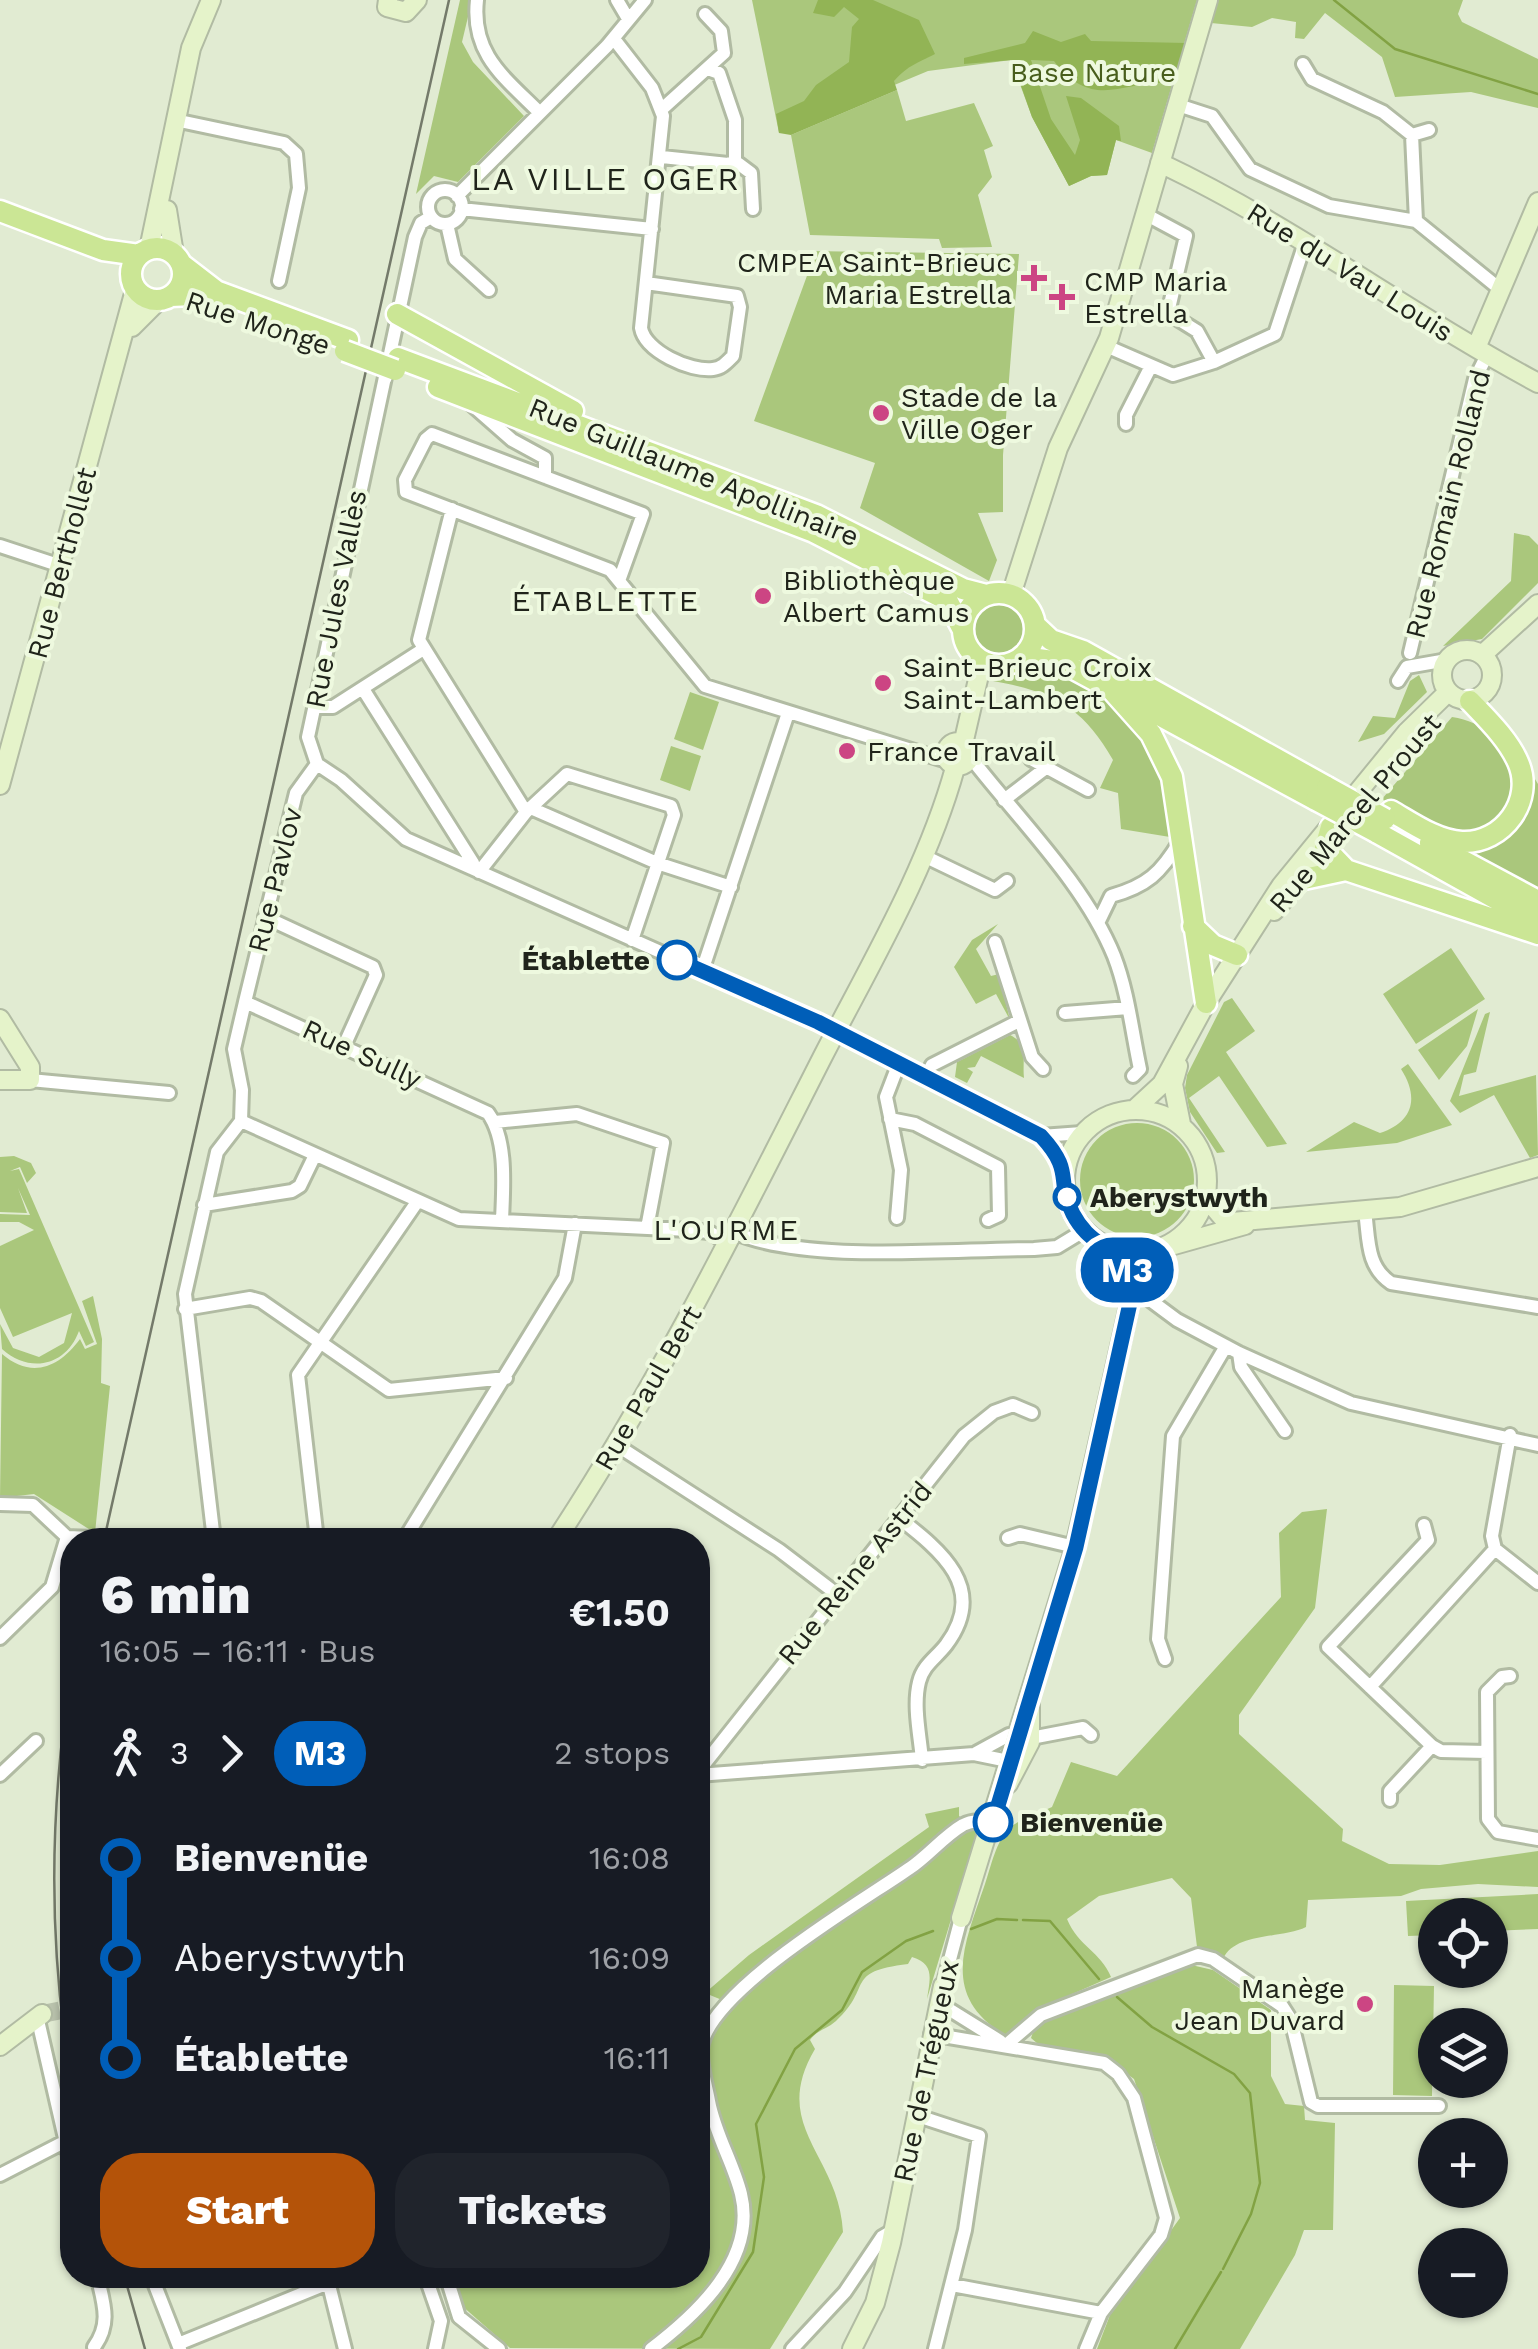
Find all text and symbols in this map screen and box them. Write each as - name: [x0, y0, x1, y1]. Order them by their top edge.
- park label: Base Nature: [1010, 56, 1176, 89]
- district label: LA VILLE OGER: [471, 160, 741, 198]
- street label: Rue du Vau Louis: [1241, 195, 1459, 349]
- place label: CMPEA Saint-Brieuc Maria Estrella: [737, 246, 1012, 311]
- marker: CMPEA Saint-Brieuc Maria Estrella: [1021, 265, 1047, 291]
- place label: CMP Maria Estrella: [1084, 265, 1228, 330]
- street label: Rue Monge: [181, 284, 335, 362]
- marker: CMP Maria Estrella: [1049, 284, 1075, 310]
- street label: Rue Romain Rolland: [1399, 366, 1497, 642]
- place label: Stade de la Ville Oger: [901, 381, 1058, 446]
- street label: Rue Guillaume Apollinaire: [524, 391, 864, 553]
- marker: Stade de la Ville Oger: [870, 402, 892, 424]
- street label: Rue Berthollet: [21, 463, 103, 662]
- street label: Rue Jules Vallès: [299, 487, 373, 711]
- place label: Bibliothèque Albert Camus: [783, 564, 969, 629]
- district label: ÉTABLETTE: [512, 583, 700, 618]
- marker: Bibliothèque Albert Camus: [752, 585, 774, 607]
- place label: Saint-Brieuc Croix Saint-Lambert: [903, 651, 1152, 716]
- marker: Saint-Brieuc Croix Saint-Lambert: [872, 672, 894, 694]
- street label: Rue Marcel Proust: [1262, 707, 1448, 919]
- place label: France Travail: [867, 735, 1056, 768]
- marker: France Travail: [836, 740, 858, 762]
- street label: Rue Pavlov: [241, 804, 309, 956]
- marker: Établette: [658, 941, 696, 979]
- place label: Établette: [521, 944, 650, 977]
- street label: Rue Sully: [297, 1012, 427, 1096]
- place label: Aberystwyth: [1090, 1181, 1268, 1214]
- marker: Aberystwyth: [1054, 1184, 1080, 1210]
- district label: L'OURME: [653, 1212, 801, 1247]
- line badge: M3: [1082, 1238, 1172, 1302]
- text: M3: [1101, 1249, 1153, 1291]
- street label: Rue Paul Bert: [587, 1299, 709, 1477]
- street label: Rue Reine Astrid: [771, 1475, 939, 1671]
- text: 6 min: [100, 1562, 251, 1626]
- text: €1.50: [569, 1591, 670, 1635]
- text: 16:05 – 16:11 · Bus: [100, 1632, 375, 1670]
- icon: walk: [100, 1726, 155, 1781]
- icon: forward: [204, 1726, 259, 1781]
- text: M3: [294, 1732, 346, 1774]
- text: 3: [170, 1734, 189, 1772]
- text: 2 stops: [554, 1734, 670, 1772]
- marker: Bienvenüe: [974, 1803, 1012, 1841]
- place label: Bienvenüe: [1020, 1806, 1163, 1839]
- text: Bienvenüe: [174, 1836, 368, 1880]
- text: 16:08: [589, 1839, 670, 1877]
- map controls: [1418, 1898, 1508, 2318]
- button: locate: [1418, 1898, 1508, 1988]
- text: Aberystwyth: [174, 1936, 406, 1980]
- text: 16:09: [589, 1939, 670, 1977]
- street label: Rue de Trégueux: [886, 1957, 966, 2185]
- place label: Manège Jean Duvard: [1174, 1972, 1345, 2037]
- marker: Manège Jean Duvard: [1354, 1993, 1376, 2015]
- button: layers: [1418, 2008, 1508, 2098]
- text: Établette: [174, 2036, 348, 2080]
- text: 16:11: [604, 2039, 670, 2077]
- button: +: [1418, 2118, 1508, 2208]
- button: Start: [100, 2153, 375, 2268]
- button: Tickets: [395, 2153, 670, 2268]
- button: −: [1418, 2228, 1508, 2318]

